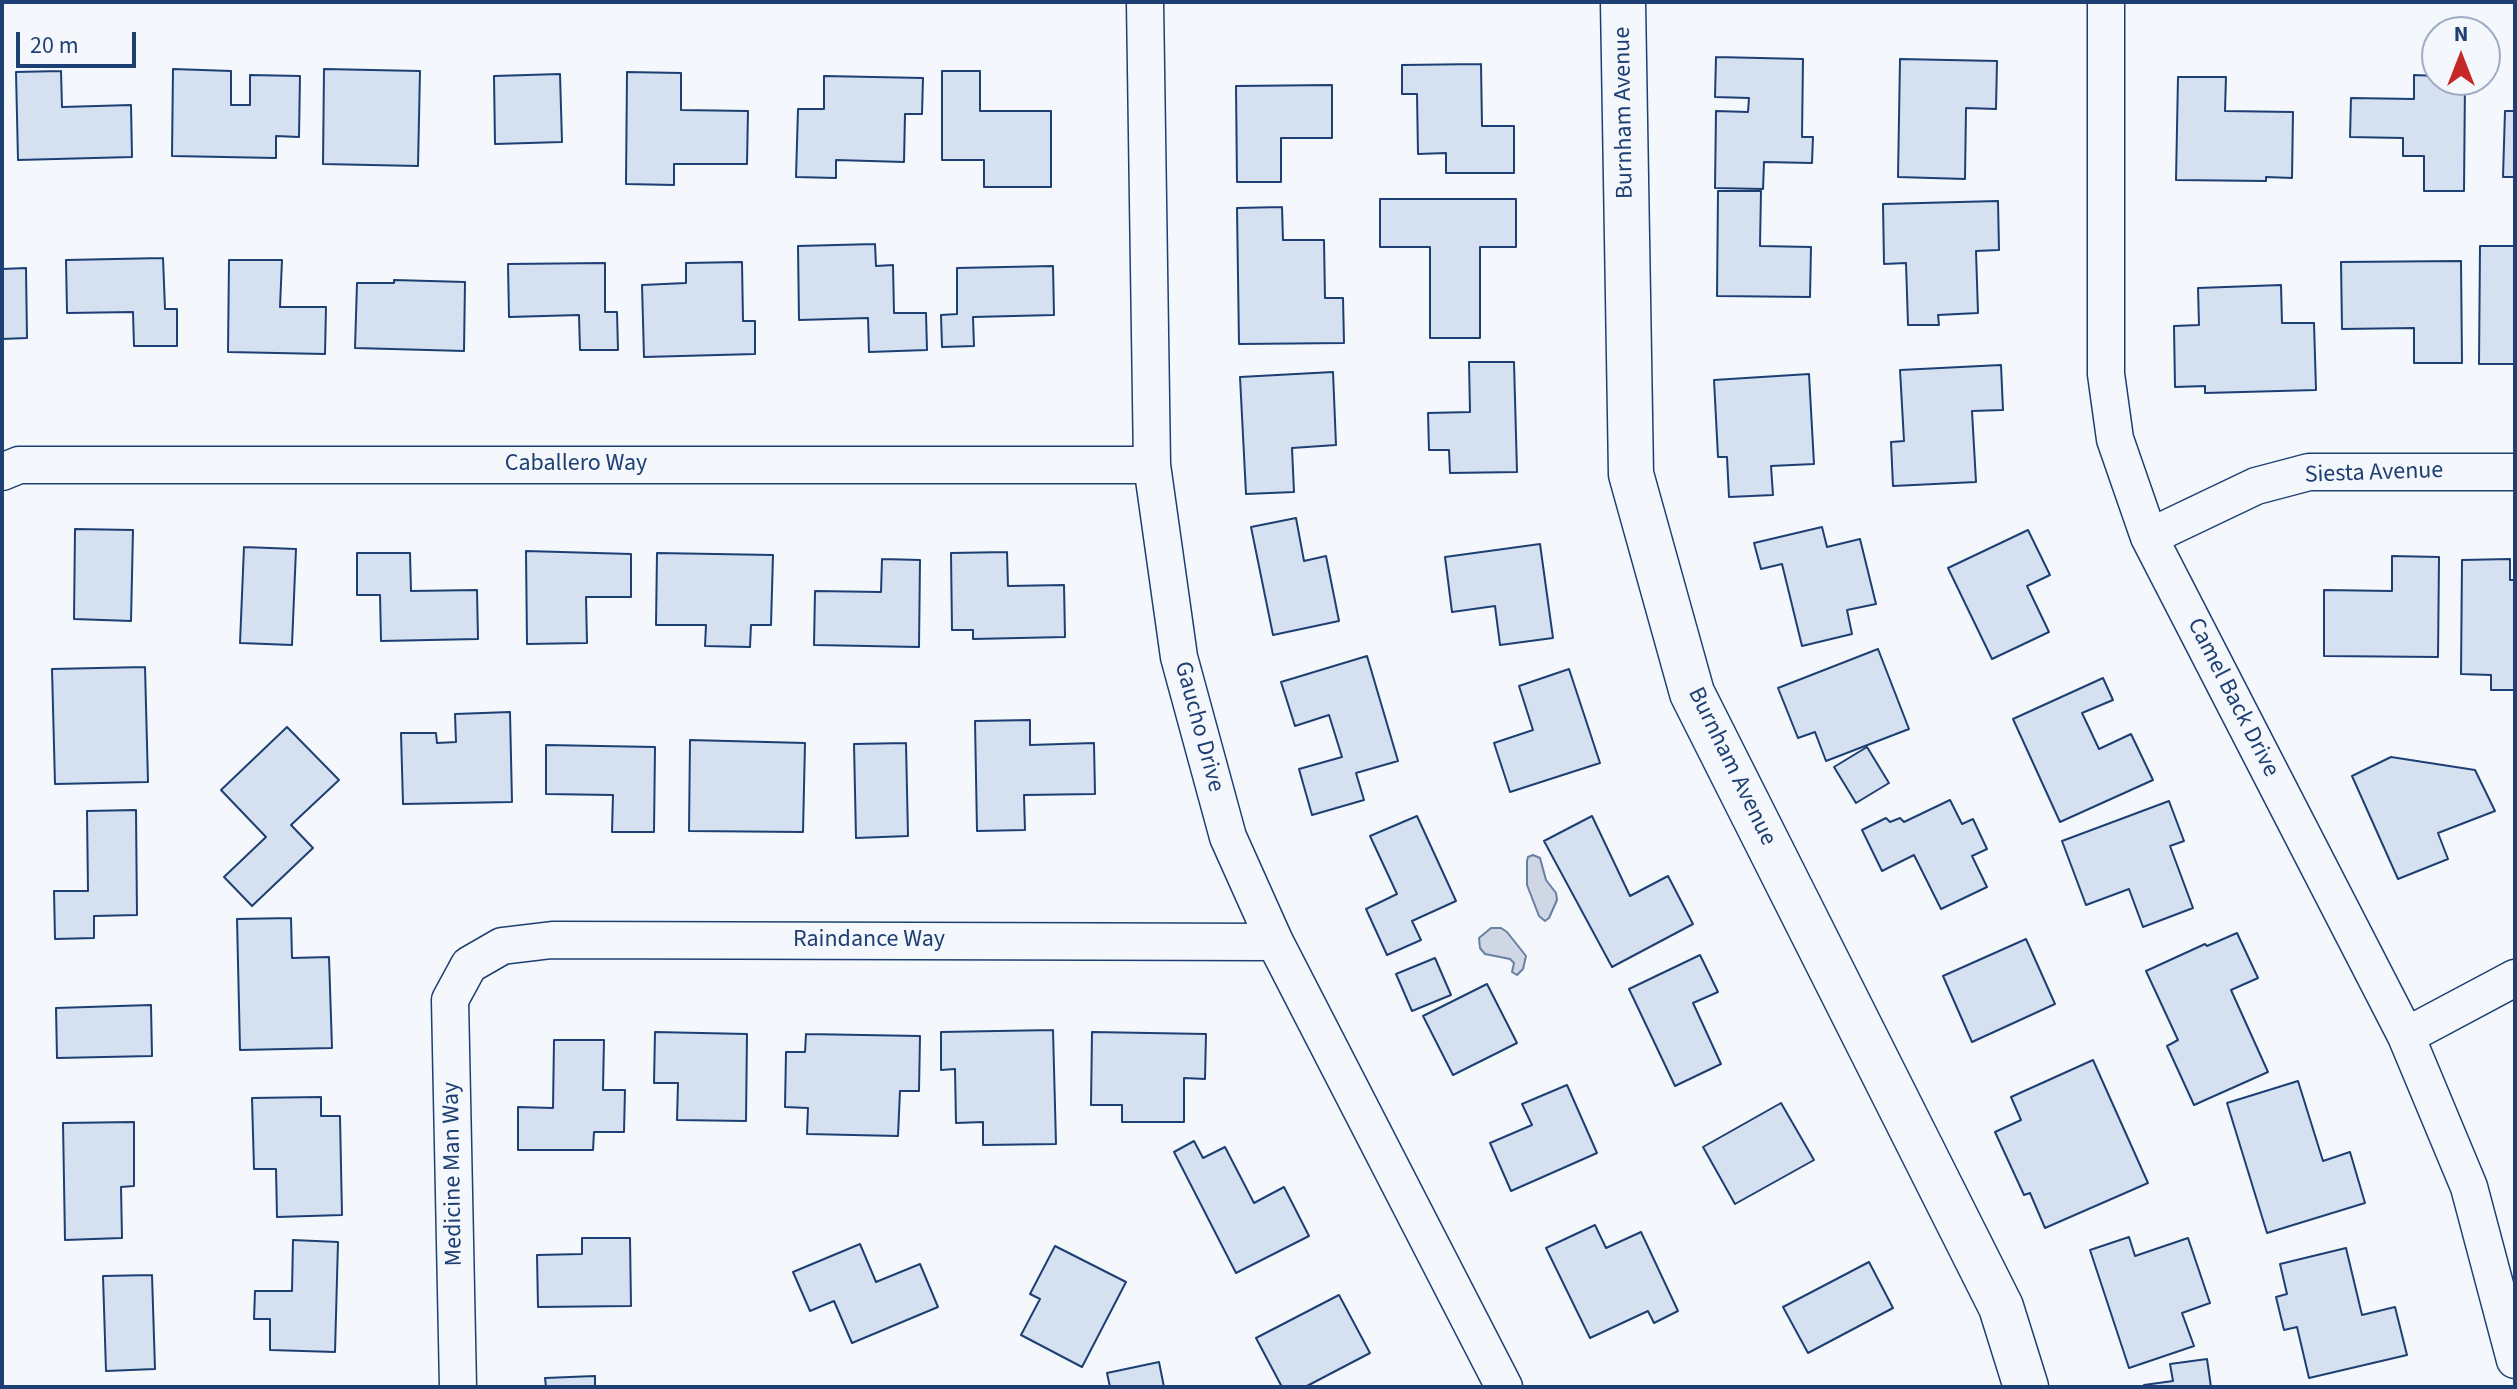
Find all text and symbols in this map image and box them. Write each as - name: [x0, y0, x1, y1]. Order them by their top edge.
- scale bar: [20, 16, 140, 66]
- north arrow: [2421, 16, 2501, 96]
- text: N: [2454, 18, 2468, 50]
- street label: Burnham Avenue: [1609, 27, 1641, 199]
- text: 20 m: [30, 28, 79, 63]
- street label: Caballero Way: [505, 451, 647, 479]
- street label: Siesta Avenue: [2304, 457, 2444, 491]
- street label: Camel Back Drive: [2180, 614, 2284, 782]
- street label: Gaucho Drive: [1167, 659, 1229, 795]
- street label: Burnham Avenue: [1680, 683, 1782, 851]
- street label: Raindance Way: [793, 927, 945, 955]
- street label: Medicine Man Way: [438, 1082, 470, 1266]

